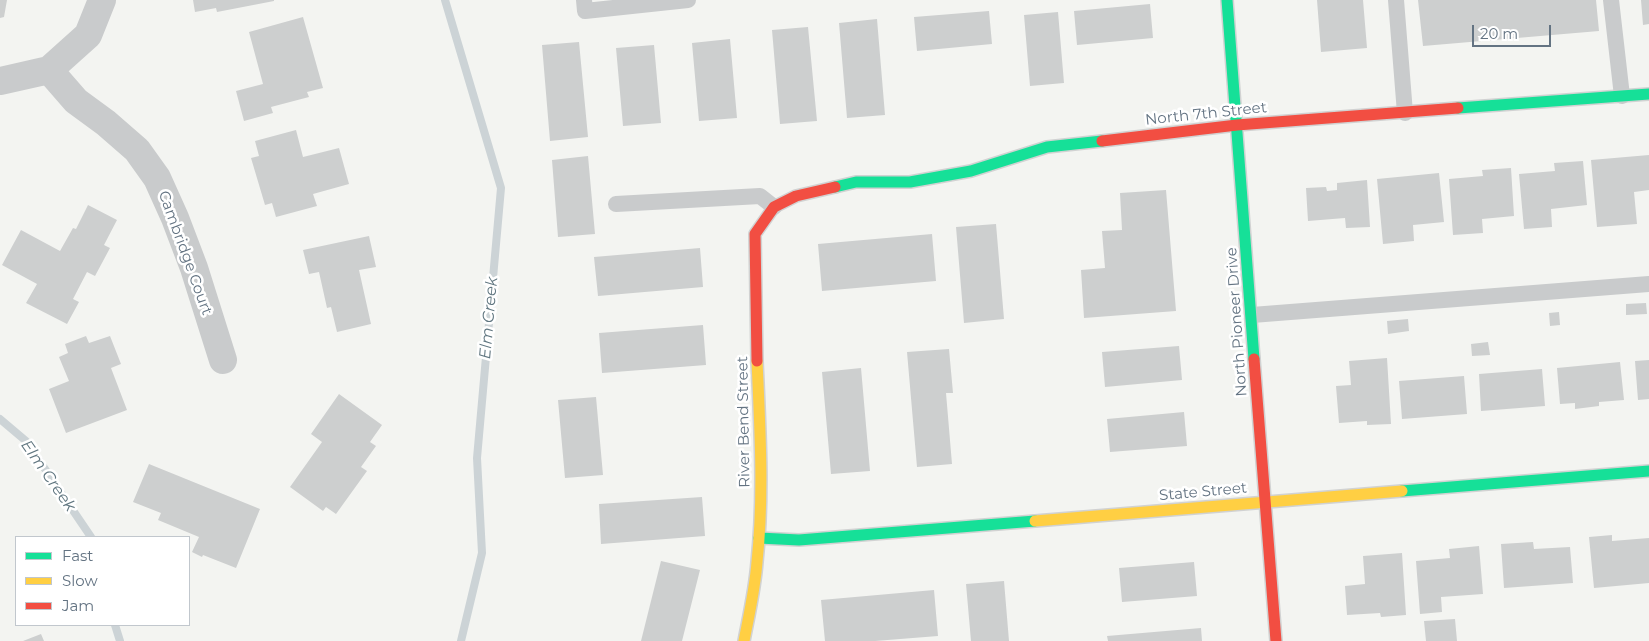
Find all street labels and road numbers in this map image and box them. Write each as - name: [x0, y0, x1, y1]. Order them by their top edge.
- street label: North 7th Street: [1144, 99, 1268, 129]
- street label: Cambridge Court: [154, 188, 216, 318]
- street label: North Pioneer Drive: [1223, 247, 1251, 397]
- street label: River Bend Street: [734, 356, 754, 488]
- street label: State Street: [1158, 479, 1248, 505]

